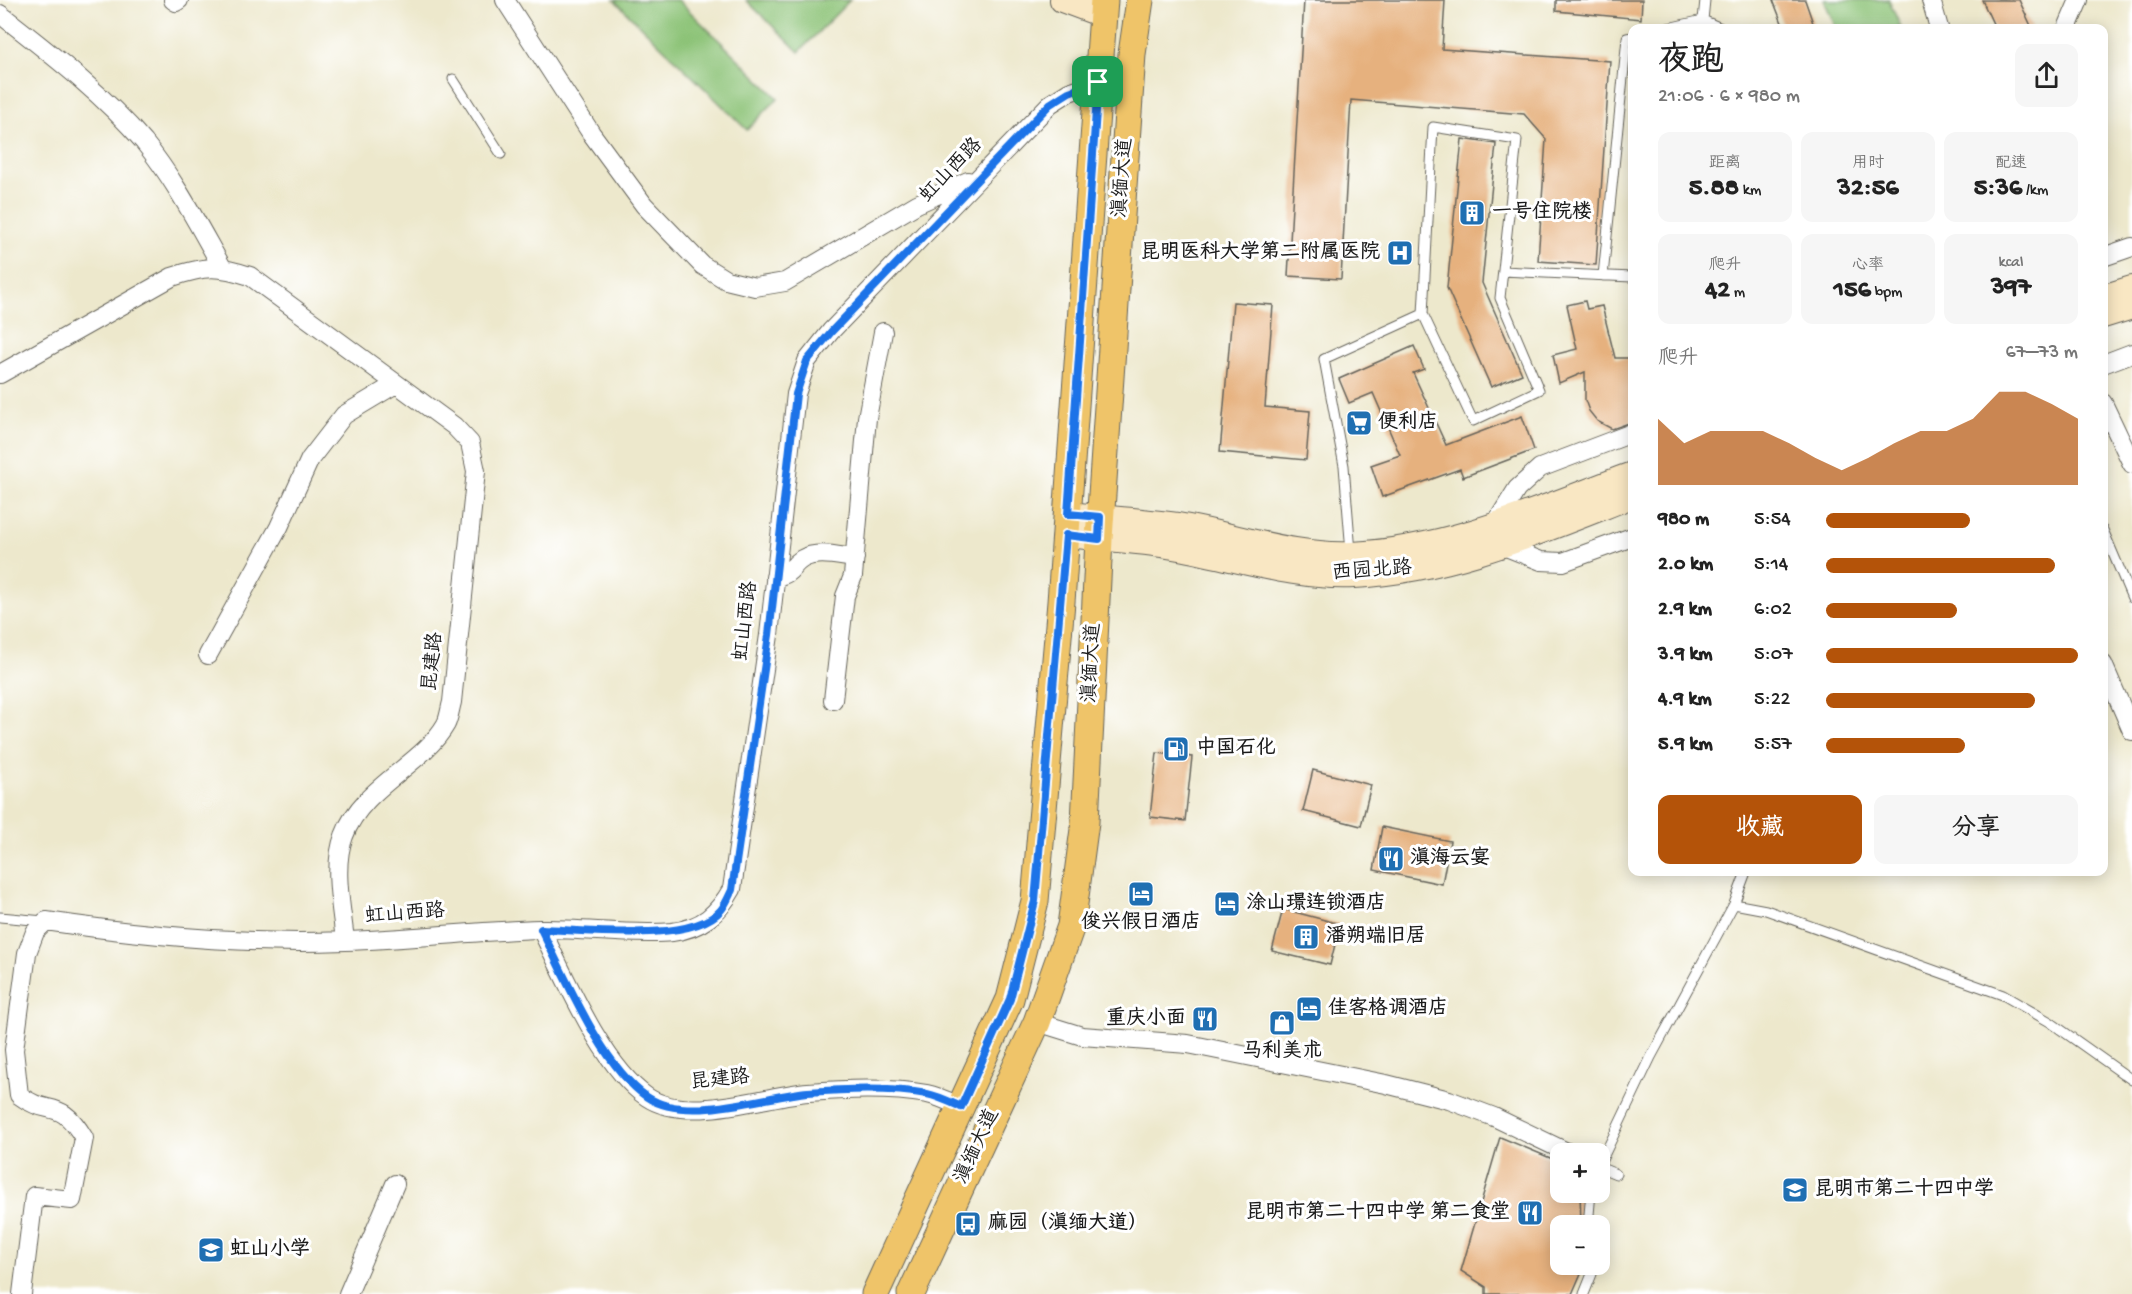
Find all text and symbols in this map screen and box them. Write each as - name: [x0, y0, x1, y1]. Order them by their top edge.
- text: 夜跑: [1658, 44, 1724, 82]
- button: share: [2015, 44, 2078, 107]
- pin: [1072, 56, 1123, 107]
- icon: arrive: [1081, 65, 1114, 98]
- text: 21:06 · 6 × 980 m: [1658, 86, 1800, 109]
- street label: 虹山西路: [915, 132, 989, 208]
- street label: 滇缅大道: [1108, 137, 1138, 219]
- text: 距离: [1709, 155, 1741, 174]
- text: 用时: [1852, 155, 1884, 174]
- text: 配速: [1995, 155, 2027, 174]
- text: 5.88: [1689, 174, 1739, 205]
- text: 32:56: [1837, 174, 1899, 205]
- text: 5:36: [1974, 174, 2022, 205]
- text: km: [1739, 182, 1761, 201]
- text: /km: [2022, 182, 2048, 201]
- building icon: 一号住院楼: [1457, 198, 1487, 228]
- place label: 一号住院楼: [1492, 200, 1592, 225]
- hospital icon: 昆明医科大学第二附属医院: [1385, 238, 1415, 268]
- place label: 昆明医科大学第二附属医院: [1140, 240, 1380, 265]
- text: kcal: [1999, 254, 2023, 273]
- text: 爬升: [1709, 257, 1741, 276]
- text: 心率: [1852, 257, 1884, 276]
- text: 397: [1991, 273, 2031, 304]
- text: 42: [1705, 276, 1730, 307]
- text: 156: [1834, 276, 1871, 307]
- text: m: [1730, 284, 1745, 303]
- text: bpm: [1871, 284, 1902, 303]
- text: 67–73 m: [2005, 342, 2078, 365]
- text: 爬升: [1658, 348, 1698, 371]
- supermarket icon: 便利店: [1344, 408, 1374, 438]
- place label: 便利店: [1378, 410, 1438, 435]
- text: 980 m: [1658, 509, 1709, 532]
- text: 5:54: [1754, 509, 1791, 532]
- text: 2.0 km: [1658, 554, 1713, 577]
- text: 5:14: [1754, 554, 1788, 577]
- street label: 西园北路: [1331, 556, 1414, 586]
- street label: 虹山西路: [729, 579, 763, 662]
- text: 2.9 km: [1658, 599, 1712, 622]
- text: 6:02: [1754, 599, 1792, 622]
- street label: 滇缅大道: [1077, 622, 1107, 704]
- street label: 昆建路: [417, 630, 449, 693]
- text: 3.9 km: [1658, 644, 1713, 667]
- text: 5:07: [1754, 644, 1793, 667]
- text: 4.9 km: [1658, 689, 1712, 712]
- text: 5:22: [1754, 689, 1790, 712]
- fuel station icon: 中国石化: [1161, 734, 1191, 764]
- text: 5.9 km: [1658, 734, 1713, 757]
- text: 5:57: [1754, 734, 1792, 757]
- place label: 中国石化: [1196, 736, 1276, 761]
- button: 收藏: [1658, 795, 1862, 864]
- button: 分享: [1874, 795, 2078, 864]
- restaurant icon: 滇海云宴: [1376, 844, 1406, 874]
- place label: 滇海云宴: [1410, 846, 1490, 871]
- hotel icon: 俊兴假日酒店: [1126, 879, 1156, 909]
- hotel icon: 涂山璟连锁酒店: [1212, 889, 1242, 919]
- place label: 涂山璟连锁酒店: [1246, 891, 1386, 916]
- street label: 虹山西路: [364, 899, 447, 929]
- place label: 俊兴假日酒店: [1081, 910, 1201, 935]
- building icon: 潘朔端旧居: [1291, 922, 1321, 952]
- place label: 潘朔端旧居: [1326, 924, 1426, 949]
- hotel icon: 佳客格调酒店: [1294, 994, 1324, 1024]
- place label: 佳客格调酒店: [1328, 996, 1448, 1021]
- restaurant icon: 重庆小面: [1190, 1004, 1220, 1034]
- place label: 重庆小面: [1106, 1006, 1186, 1031]
- shop icon: 马利美术: [1267, 1008, 1297, 1038]
- place label: 马利美术: [1242, 1039, 1322, 1064]
- street label: 昆建路: [689, 1064, 752, 1096]
- street label: 滇缅大道: [949, 1105, 1005, 1188]
- map controls: [1550, 1143, 1610, 1275]
- button: +: [1550, 1143, 1610, 1203]
- school or university icon: 昆明市第二十四中学: [1780, 1175, 1810, 1205]
- place label: 昆明市第二十四中学: [1814, 1177, 1994, 1202]
- restaurant icon: 昆明市第二十四中学 第二食堂: [1515, 1198, 1545, 1228]
- place label: 昆明市第二十四中学 第二食堂: [1245, 1200, 1510, 1225]
- bus stop icon: 麻园（滇缅大道）: [953, 1209, 983, 1239]
- place label: 麻园（滇缅大道）: [988, 1211, 1148, 1236]
- button: −: [1550, 1215, 1610, 1275]
- school or university icon: 虹山小学: [196, 1235, 226, 1265]
- place label: 虹山小学: [230, 1237, 310, 1262]

